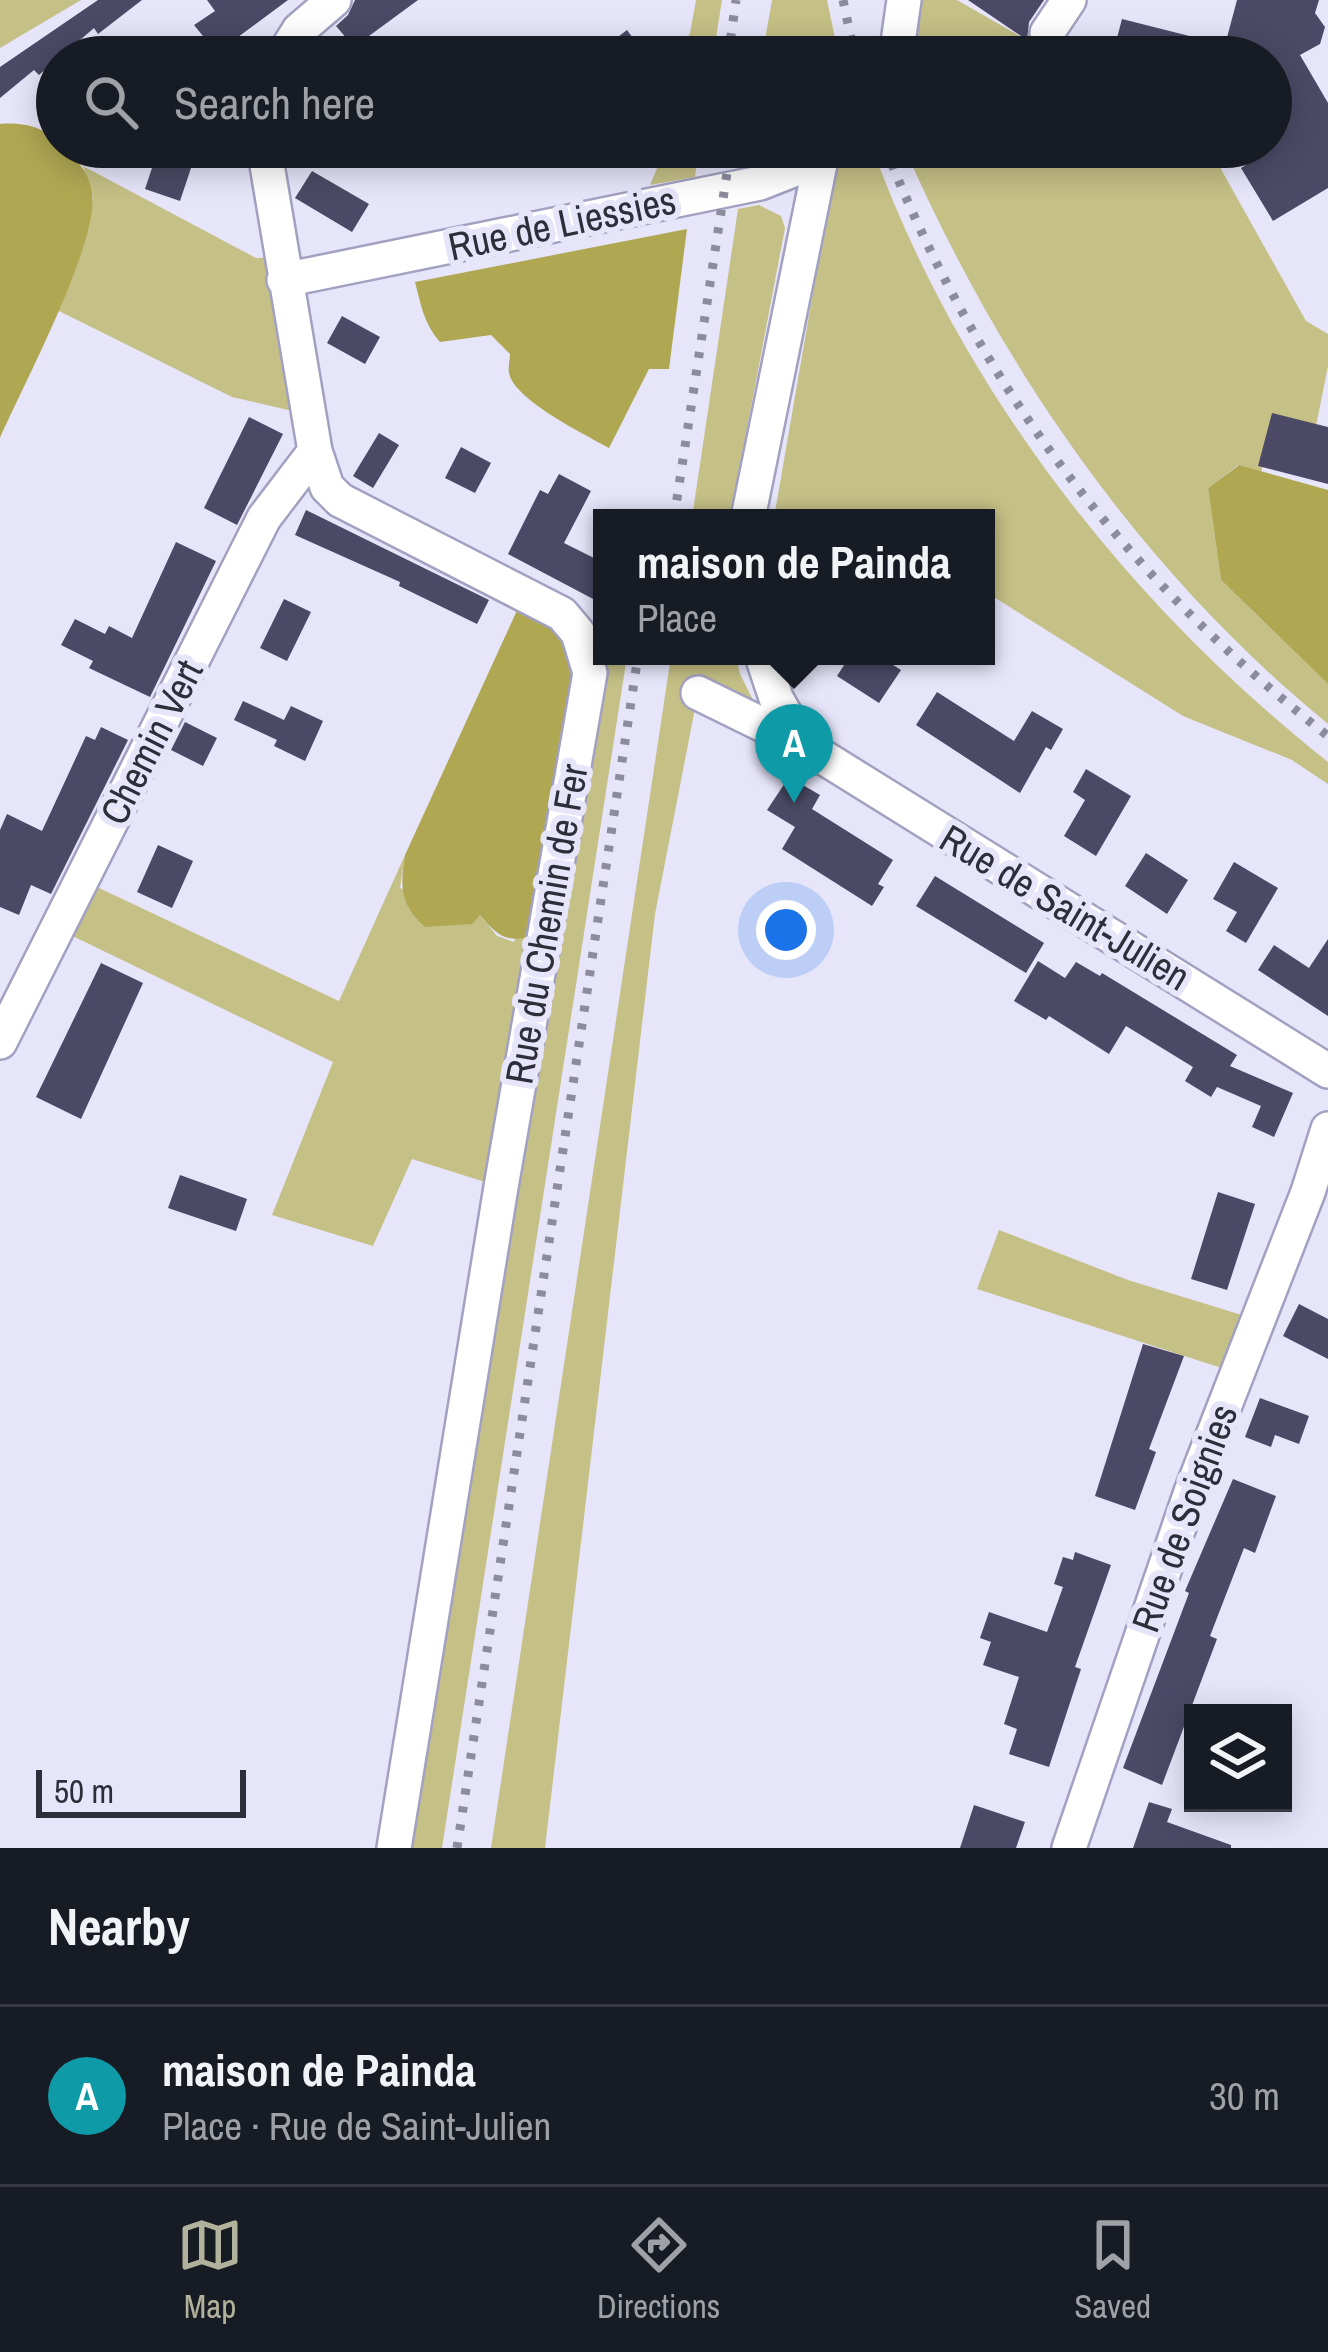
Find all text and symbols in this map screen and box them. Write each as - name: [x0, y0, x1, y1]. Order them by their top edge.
- search box: [36, 36, 1292, 168]
- icon: search: [78, 69, 144, 135]
- text: Search here: [174, 72, 375, 133]
- street label: Rue de Liessies: [444, 174, 680, 272]
- popup: [593, 509, 995, 665]
- text: maison de Painda: [637, 531, 951, 592]
- text: Place: [637, 592, 717, 644]
- street label: Chemin Vert: [87, 651, 215, 833]
- pin: A: [755, 704, 833, 803]
- street label: Rue du Chemin de Fer: [492, 760, 600, 1088]
- street label: Rue de Saint-Julien: [930, 812, 1200, 1002]
- your location: [756, 900, 816, 960]
- street label: Rue de Soignies: [1119, 1397, 1249, 1639]
- map controls: [1184, 1704, 1292, 1812]
- button: layers: [1184, 1704, 1292, 1812]
- scale bar: [36, 1764, 246, 1817]
- text: 50 m: [54, 1769, 114, 1813]
- text: Nearby: [48, 1892, 190, 1961]
- text: maison de Painda: [162, 2039, 476, 2100]
- text: A: [75, 2070, 99, 2122]
- text: 30 m: [1209, 2070, 1280, 2122]
- text: Place · Rue de Saint-Julien: [162, 2100, 551, 2152]
- tab: Map: [177, 2212, 243, 2328]
- tab: Directions: [597, 2212, 720, 2328]
- tab: Saved: [1074, 2212, 1151, 2328]

